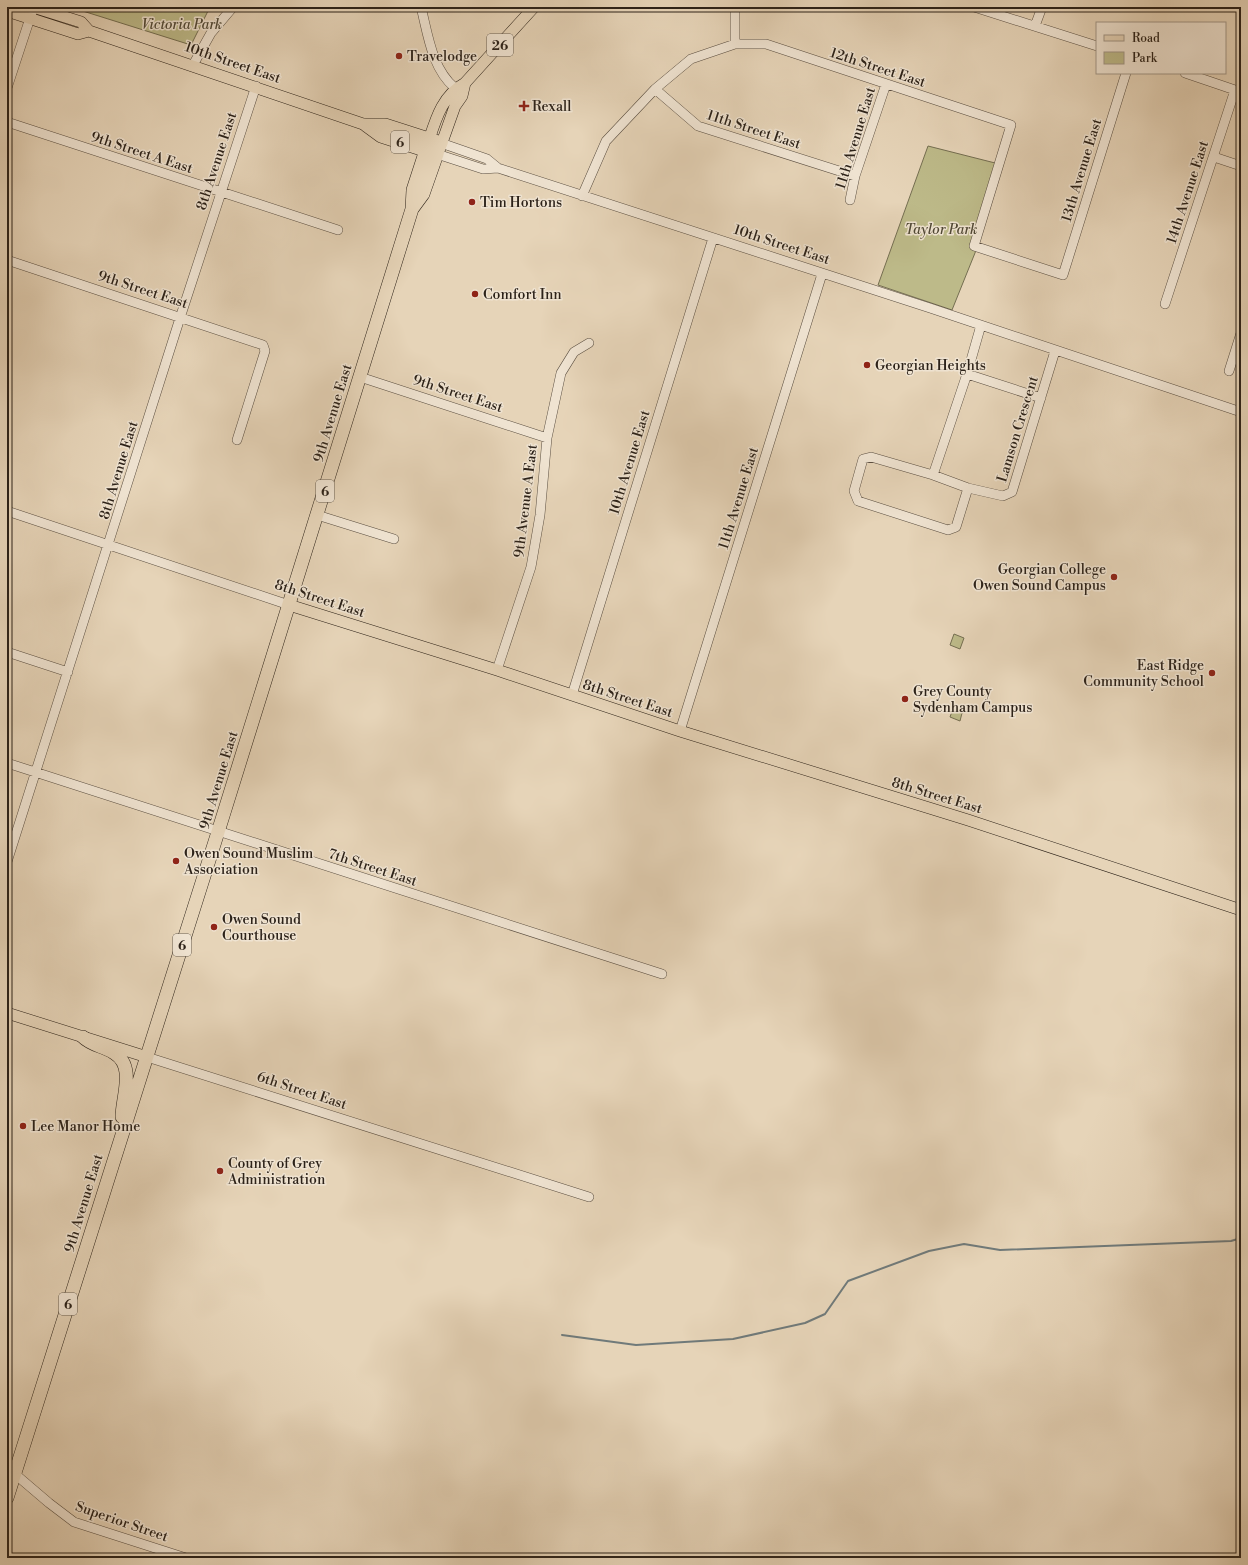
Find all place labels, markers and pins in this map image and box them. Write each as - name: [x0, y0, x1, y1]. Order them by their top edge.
- place label: Travelodge: [407, 48, 477, 66]
- marker: Travelodge: [394, 51, 404, 61]
- place label: Rexall: [532, 98, 571, 116]
- marker: Rexall: [519, 101, 529, 111]
- place label: Tim Hortons: [480, 194, 562, 212]
- marker: Tim Hortons: [467, 197, 477, 207]
- place label: Comfort Inn: [483, 286, 562, 304]
- marker: Comfort Inn: [470, 289, 480, 299]
- place label: Georgian Heights: [875, 357, 986, 375]
- marker: Georgian Heights: [862, 360, 872, 370]
- place label: Georgian College Owen Sound Campus: [973, 561, 1106, 595]
- marker: Georgian College Owen Sound Campus: [1109, 572, 1119, 582]
- place label: East Ridge Community School: [1083, 657, 1204, 691]
- marker: East Ridge Community School: [1207, 668, 1217, 678]
- place label: Grey County Sydenham Campus: [913, 683, 1032, 717]
- marker: Grey County Sydenham Campus: [900, 694, 910, 704]
- place label: Owen Sound Muslim Association: [183, 845, 313, 879]
- marker: Owen Sound Muslim Association: [171, 856, 181, 866]
- place label: Owen Sound Courthouse: [222, 911, 301, 945]
- marker: Owen Sound Courthouse: [209, 922, 219, 932]
- place label: Lee Manor Home: [31, 1118, 140, 1136]
- marker: Lee Manor Home: [18, 1121, 28, 1131]
- place label: County of Grey Administration: [227, 1155, 326, 1189]
- marker: County of Grey Administration: [215, 1166, 225, 1176]

